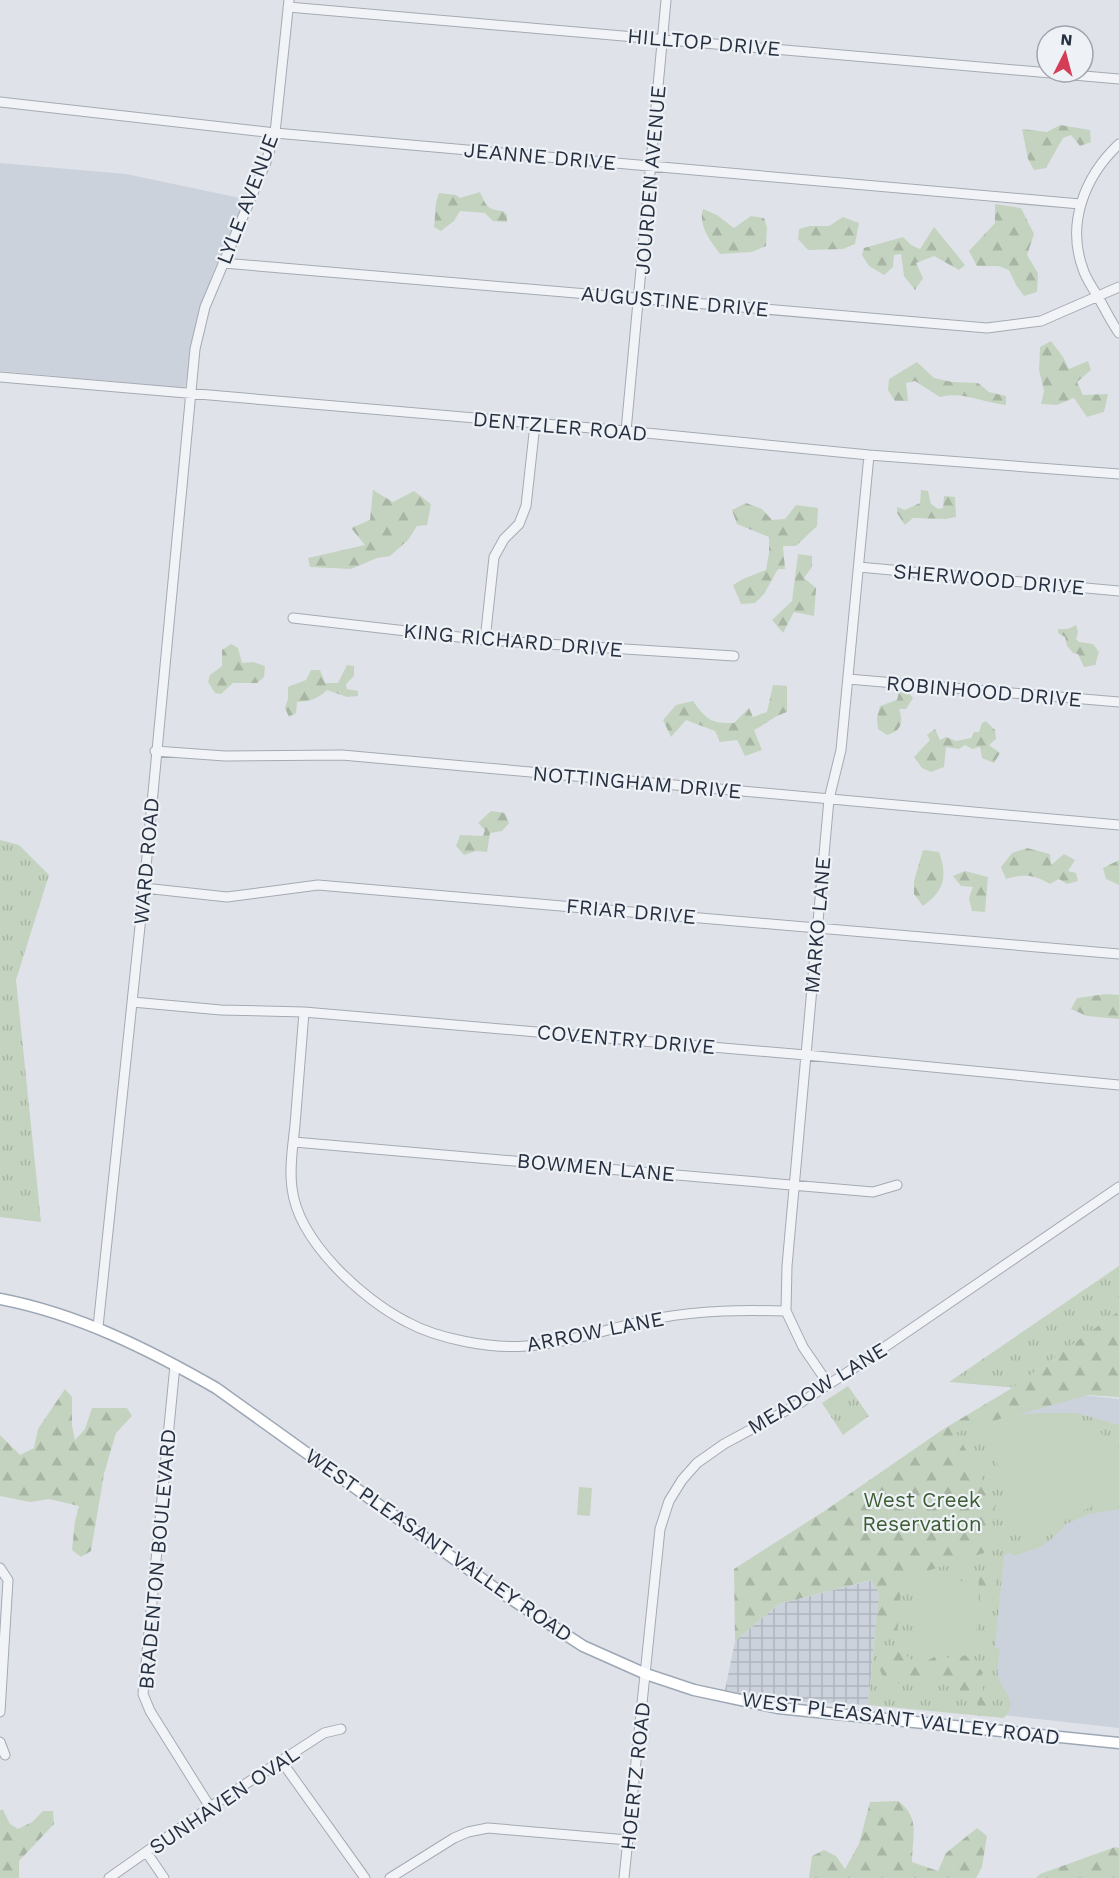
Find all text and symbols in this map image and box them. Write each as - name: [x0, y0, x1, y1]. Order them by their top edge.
- street label: HILLTOP DRIVE: [626, 23, 782, 61]
- north arrow: [1035, 24, 1095, 84]
- text: N: [1060, 30, 1073, 50]
- street label: JOURDEN AVENUE: [629, 84, 671, 276]
- street label: LYLE AVENUE: [211, 130, 283, 268]
- street label: JEANNE DRIVE: [463, 137, 617, 175]
- street label: AUGUSTINE DRIVE: [580, 280, 770, 322]
- street label: DENTZLER ROAD: [472, 406, 648, 446]
- street label: SHERWOOD DRIVE: [892, 558, 1086, 600]
- street label: KING RICHARD DRIVE: [402, 618, 624, 662]
- street label: ROBINHOOD DRIVE: [885, 670, 1083, 712]
- street label: NOTTINGHAM DRIVE: [532, 760, 742, 804]
- street label: WARD ROAD: [128, 796, 164, 926]
- street label: MARKO LANE: [799, 856, 835, 994]
- street label: FRIAR DRIVE: [565, 893, 697, 929]
- street label: COVENTRY DRIVE: [536, 1019, 716, 1059]
- street label: BOWMEN LANE: [516, 1148, 676, 1186]
- street label: ARROW LANE: [524, 1305, 666, 1357]
- street label: MEADOW LANE: [743, 1337, 891, 1439]
- street label: BRADENTON BOULEVARD: [133, 1428, 181, 1690]
- street label: WEST PLEASANT VALLEY ROAD: [301, 1443, 577, 1647]
- park label: West Creek Reservation: [862, 1487, 982, 1536]
- street label: WEST PLEASANT VALLEY ROAD: [740, 1686, 1062, 1750]
- street label: HOERTZ ROAD: [615, 1700, 655, 1852]
- street label: SUNHAVEN OVAL: [144, 1741, 304, 1859]

